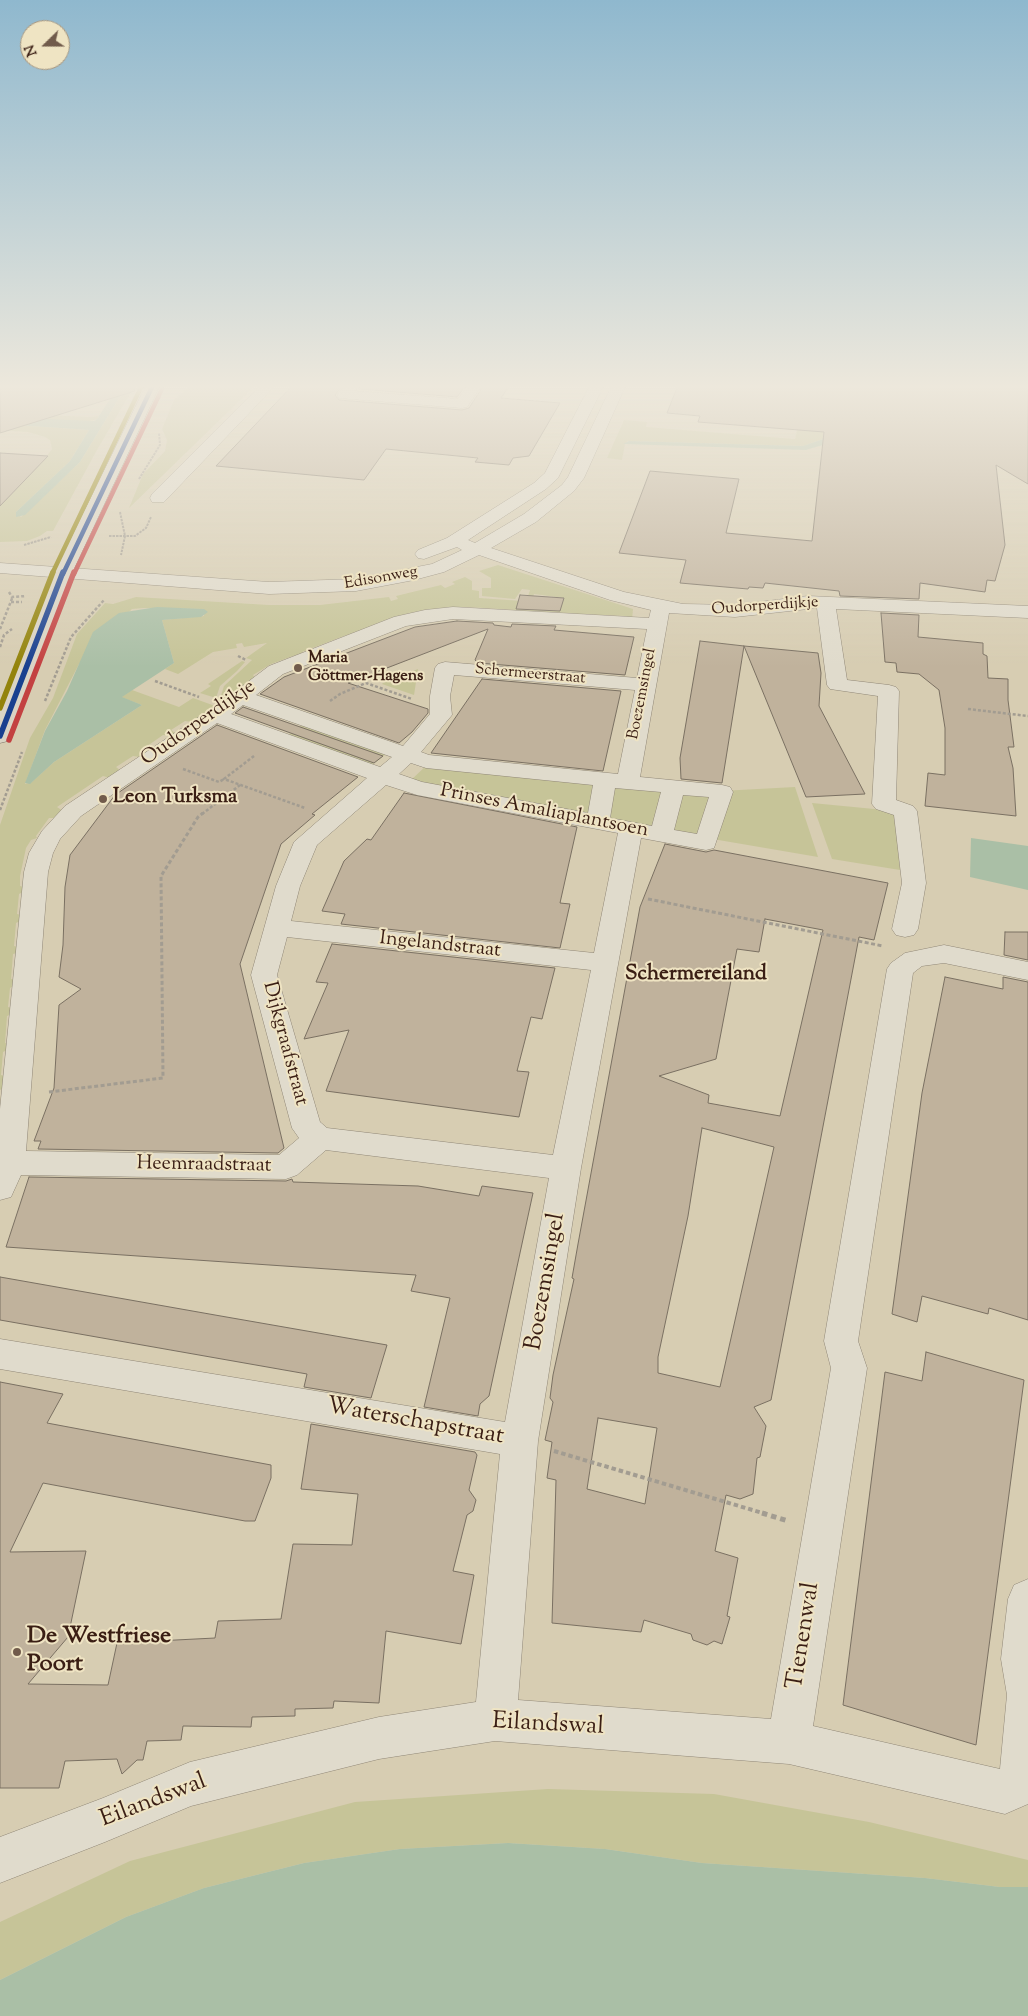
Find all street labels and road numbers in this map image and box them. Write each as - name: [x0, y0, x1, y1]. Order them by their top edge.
- street label: Edisonweg: [343, 563, 419, 595]
- street label: Oudorperdijkje: [711, 594, 819, 620]
- street label: Boezemsingel: [625, 647, 661, 741]
- street label: Schermeerstraat: [474, 661, 586, 689]
- street label: Oudorperdijkje: [137, 676, 261, 772]
- street label: Prinses Amaliaplantsoen: [438, 780, 650, 844]
- street label: Ingelandstraat: [378, 928, 502, 964]
- street label: Dijkgraafstraat: [256, 979, 312, 1109]
- street label: Heemraadstraat: [136, 1153, 272, 1179]
- street label: Boezemsingel: [521, 1211, 573, 1353]
- street label: Waterschapstraat: [324, 1393, 506, 1453]
- street label: Tienenwal: [782, 1580, 828, 1692]
- street label: Eilandswal: [491, 1709, 605, 1743]
- street label: Eilandswal: [97, 1769, 211, 1835]

